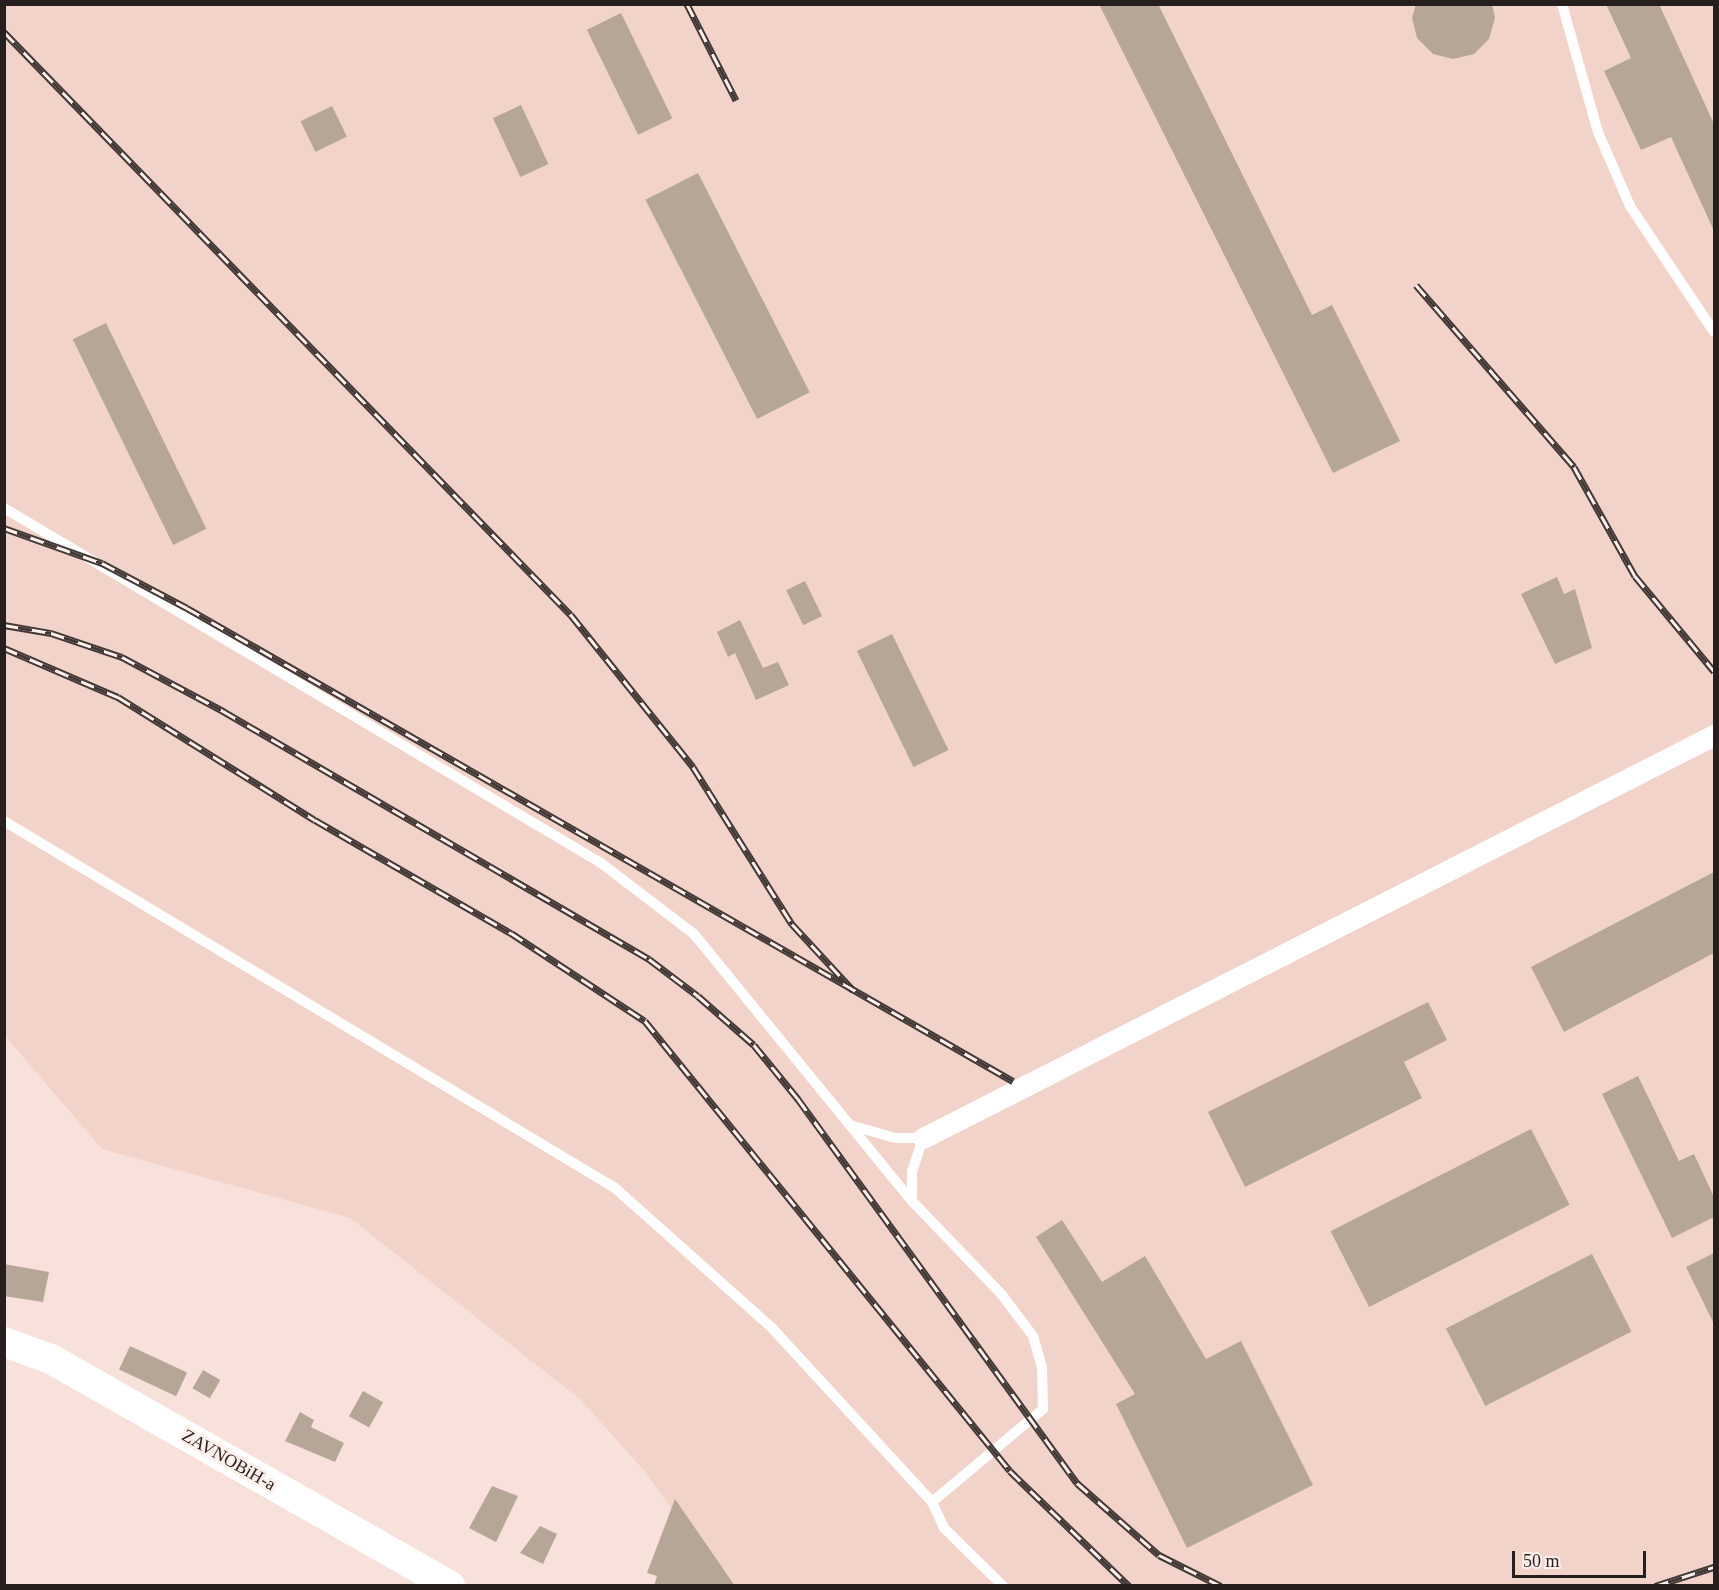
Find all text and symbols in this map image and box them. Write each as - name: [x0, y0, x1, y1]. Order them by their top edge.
- street label: ZAVNOBiH-a: [178, 1424, 280, 1496]
- scale bar: [1515, 1539, 1648, 1577]
- text: 50 m: [1523, 1551, 1560, 1571]

